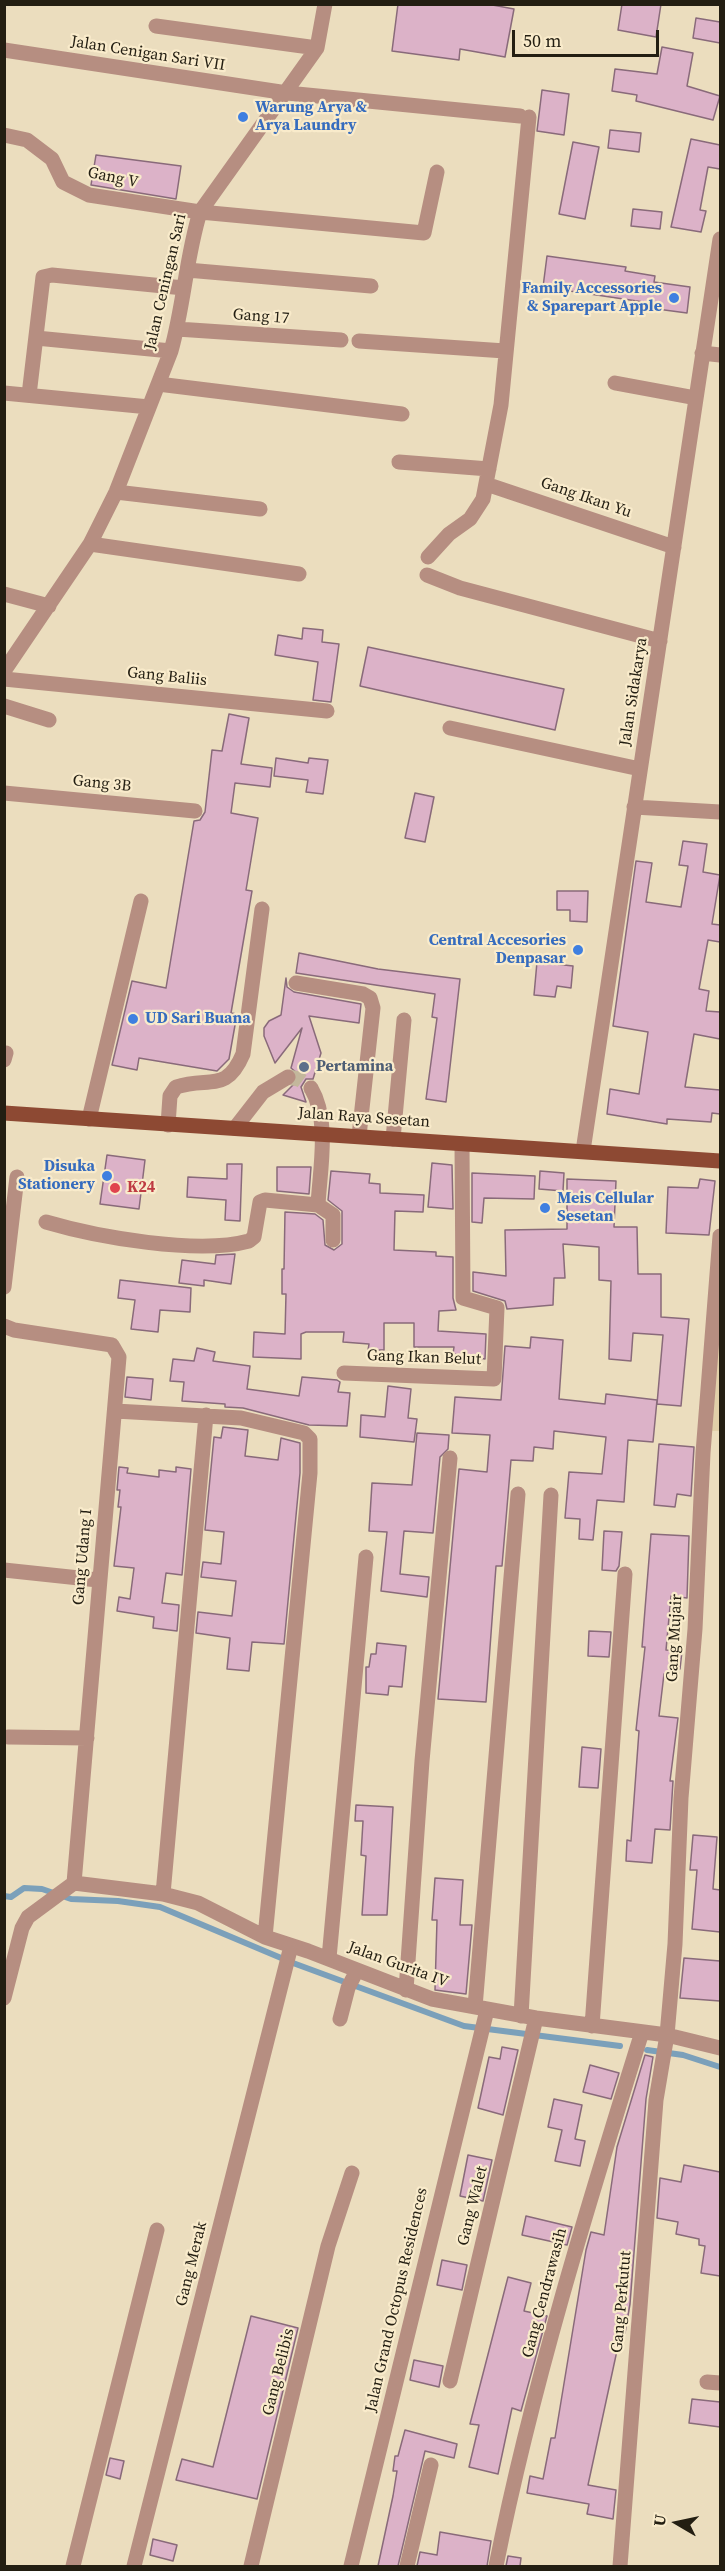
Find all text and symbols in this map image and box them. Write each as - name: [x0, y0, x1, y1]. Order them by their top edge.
- scale bar: [515, 18, 662, 56]
- text: 50 m: [523, 28, 561, 53]
- street label: Jalan Cenigan Sari VII: [69, 32, 227, 76]
- place label: Warung Arya & Arya Laundry: [255, 98, 367, 136]
- marker: Warung Arya & Arya Laundry: [236, 110, 250, 124]
- street label: Gang V: [86, 163, 140, 193]
- street label: Jalan Ceningan Sari: [141, 212, 191, 352]
- place label: Family Accessories & Sparepart Apple: [522, 279, 662, 317]
- marker: Family Accessories & Sparepart Apple: [667, 291, 681, 305]
- street label: Gang 17: [232, 305, 290, 329]
- street label: Gang Ikan Yu: [538, 473, 634, 523]
- street label: Jalan Sidakarya: [616, 636, 652, 748]
- street label: Gang Baliis: [126, 663, 208, 691]
- street label: Gang 3B: [72, 771, 132, 797]
- place label: Central Accesories Denpasar: [429, 931, 566, 969]
- marker: Central Accesories Denpasar: [571, 943, 585, 957]
- place label: UD Sari Buana: [145, 1009, 251, 1029]
- marker: UD Sari Buana: [126, 1012, 140, 1026]
- place label: Pertamina: [316, 1057, 393, 1077]
- marker: Pertamina: [297, 1060, 311, 1074]
- street label: Jalan Raya Sesetan: [297, 1104, 431, 1132]
- place label: Disuka Stationery: [18, 1157, 95, 1195]
- marker: Disuka Stationery: [100, 1169, 114, 1183]
- place label: K24: [127, 1178, 155, 1198]
- marker: K24: [108, 1181, 122, 1195]
- place label: Meis Cellular Sesetan: [557, 1189, 654, 1227]
- marker: Meis Cellular Sesetan: [538, 1201, 552, 1215]
- street label: Gang Ikan Belut: [367, 1346, 481, 1370]
- street label: Gang Udang I: [69, 1508, 97, 1606]
- street label: Gang Mujair: [663, 1593, 687, 1683]
- street label: Jalan Gurita IV: [345, 1938, 451, 1992]
- street label: Gang Walet: [454, 2164, 492, 2248]
- street label: Jalan Grand Octopus Residences: [362, 2186, 432, 2414]
- street label: Gang Merak: [172, 2220, 212, 2308]
- street label: Gang Cendrawasih: [518, 2226, 572, 2360]
- street label: Gang Perkutut: [608, 2250, 636, 2354]
- street label: Gang Belibis: [259, 2326, 299, 2418]
- north arrow: [647, 2493, 707, 2553]
- text: U: [647, 2513, 671, 2528]

